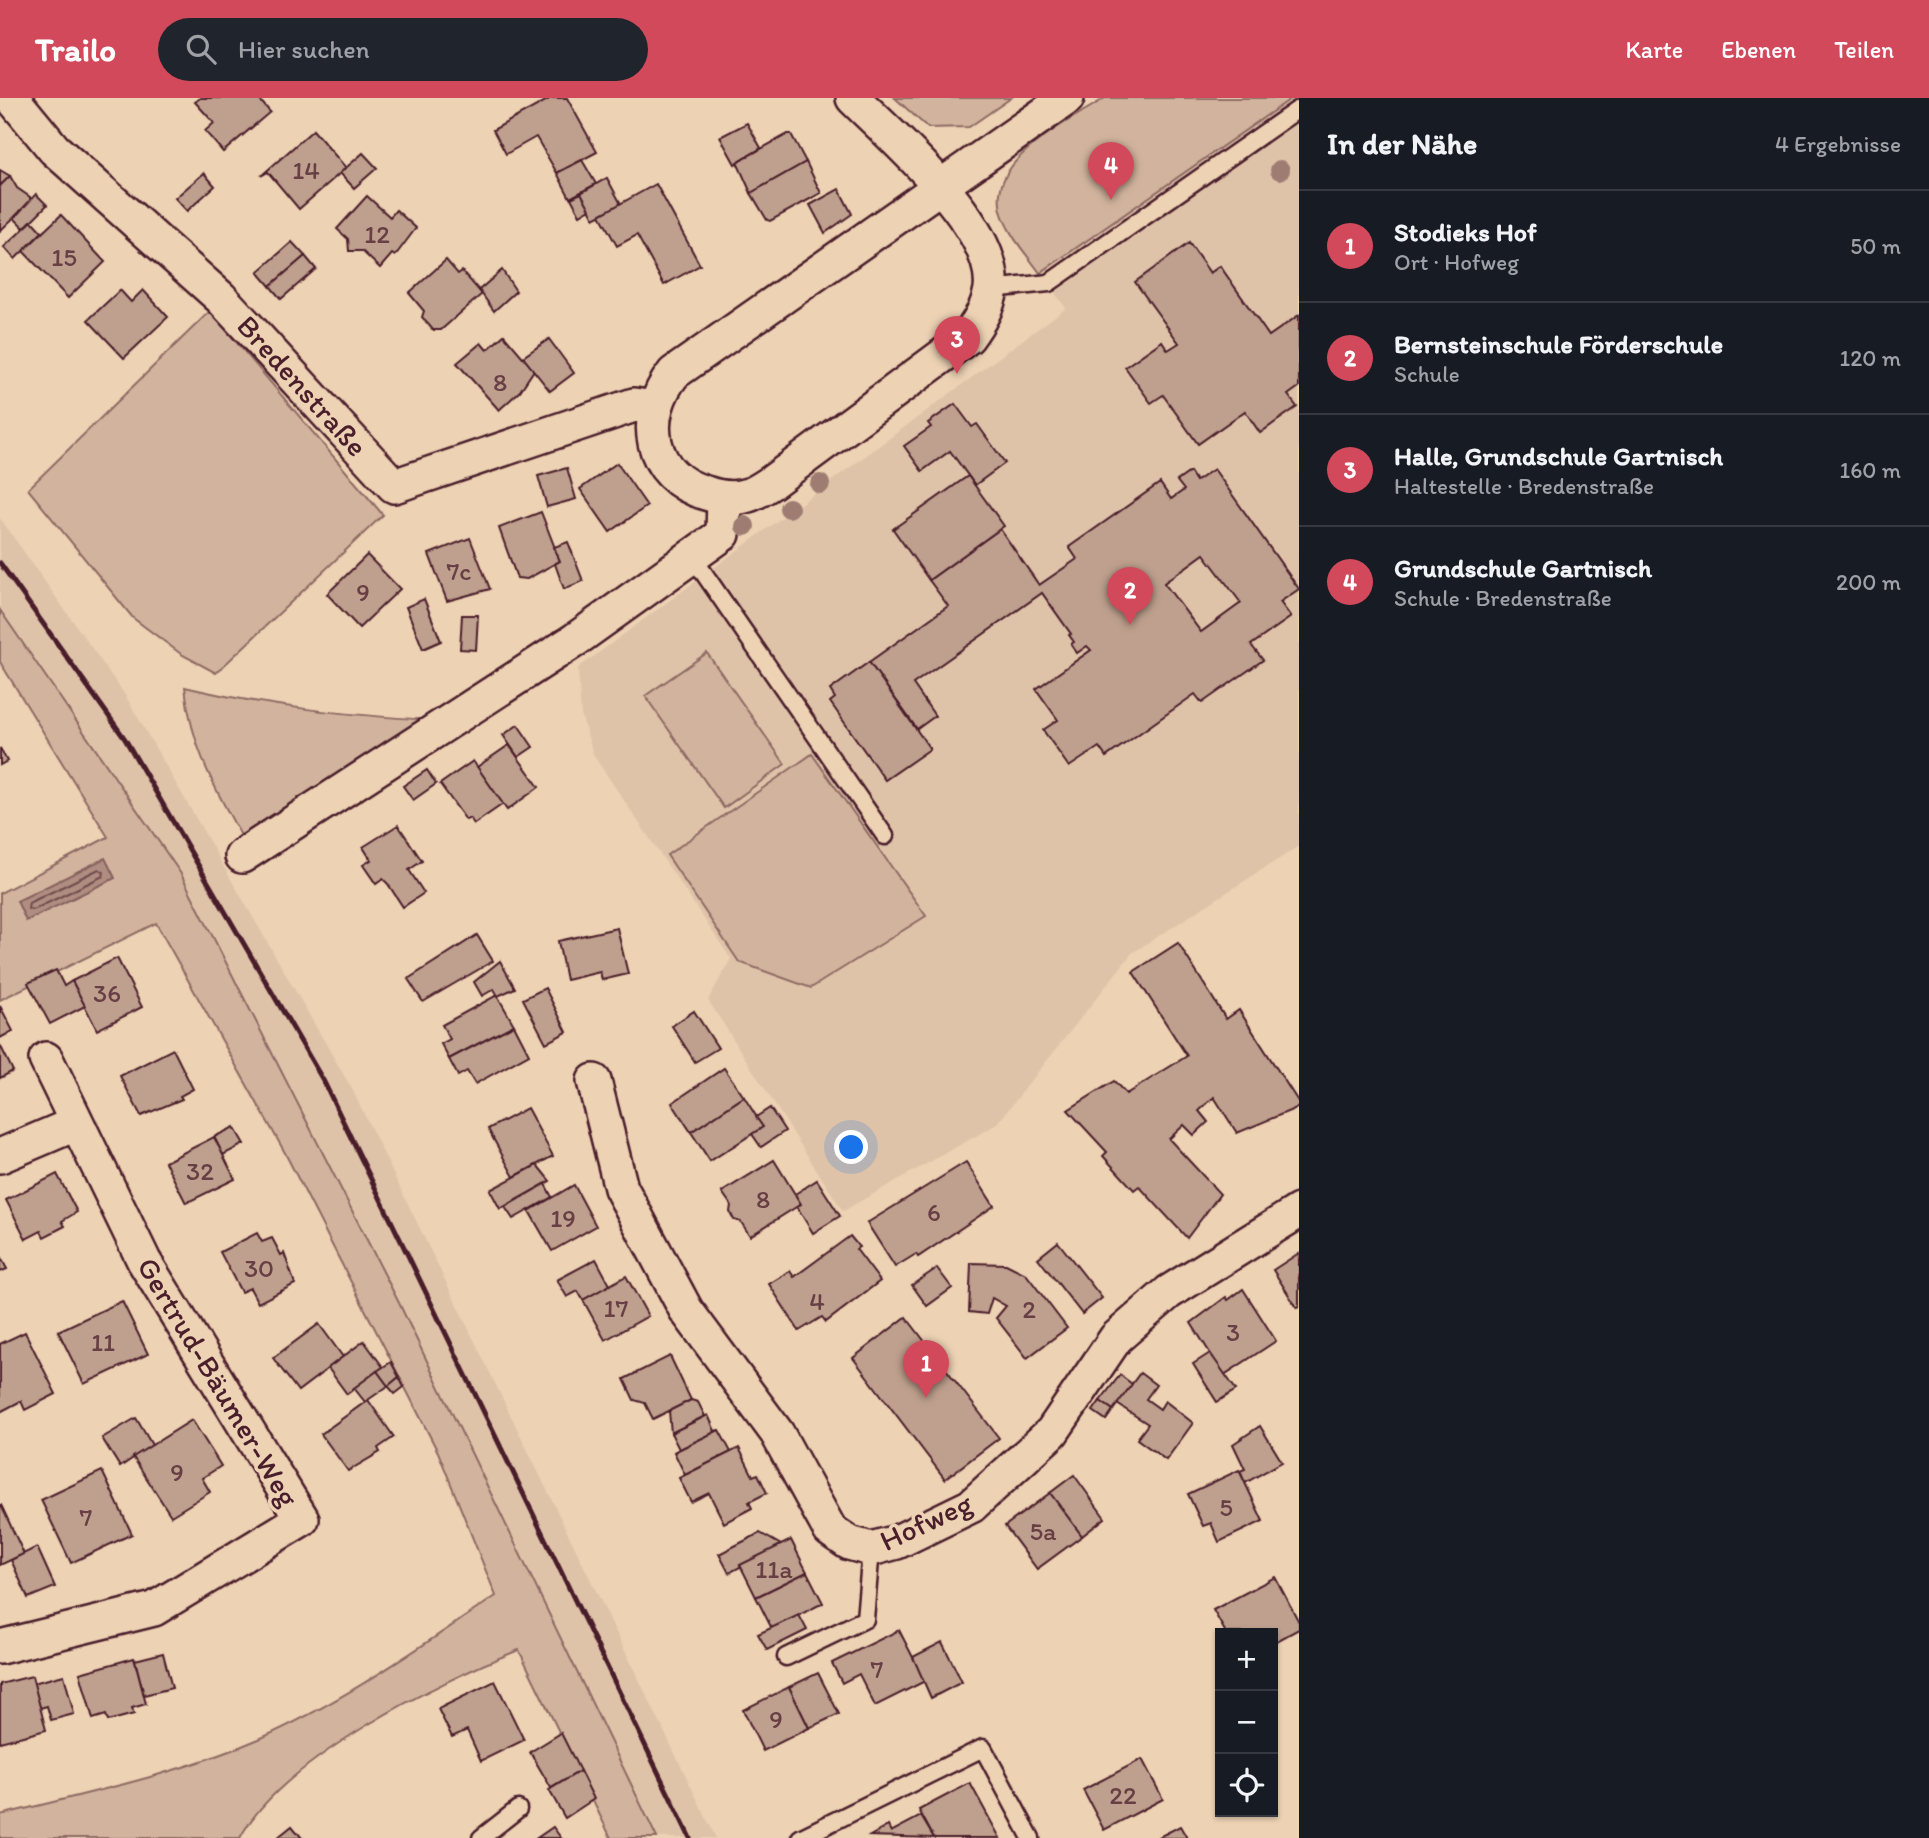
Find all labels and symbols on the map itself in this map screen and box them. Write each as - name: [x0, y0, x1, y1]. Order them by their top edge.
- pin: 4: [1088, 142, 1134, 200]
- house number: 14: [292, 154, 320, 186]
- house number: 12: [364, 218, 390, 250]
- house number: 15: [51, 241, 77, 273]
- street label: Bredenstraße: [229, 307, 376, 464]
- pin: 3: [934, 316, 980, 374]
- house number: 8: [493, 366, 507, 398]
- house number: 7c: [446, 555, 472, 587]
- pin: 2: [1107, 567, 1153, 625]
- house number: 9: [356, 576, 370, 608]
- house number: 36: [93, 977, 121, 1009]
- your location: [834, 1130, 868, 1164]
- house number: 32: [186, 1155, 214, 1187]
- house number: 8: [756, 1183, 770, 1215]
- house number: 6: [927, 1196, 941, 1228]
- house number: 19: [550, 1202, 576, 1234]
- street label: Gertrud-Bäumer-Weg: [129, 1250, 308, 1514]
- house number: 30: [244, 1252, 274, 1284]
- house number: 4: [809, 1285, 825, 1317]
- house number: 17: [604, 1292, 629, 1324]
- house number: 2: [1022, 1293, 1036, 1325]
- house number: 3: [1226, 1316, 1240, 1348]
- house number: 11: [91, 1326, 115, 1358]
- pin: 1: [903, 1340, 949, 1398]
- house number: 9: [170, 1456, 184, 1488]
- street label: Hofweg: [874, 1484, 978, 1559]
- house number: 5: [1219, 1491, 1233, 1523]
- house number: 7: [80, 1501, 93, 1533]
- house number: 5a: [1029, 1515, 1057, 1547]
- house number: 11a: [755, 1553, 793, 1585]
- house number: 7: [871, 1653, 884, 1685]
- house number: 9: [769, 1703, 783, 1735]
- house number: 22: [1109, 1779, 1137, 1811]

